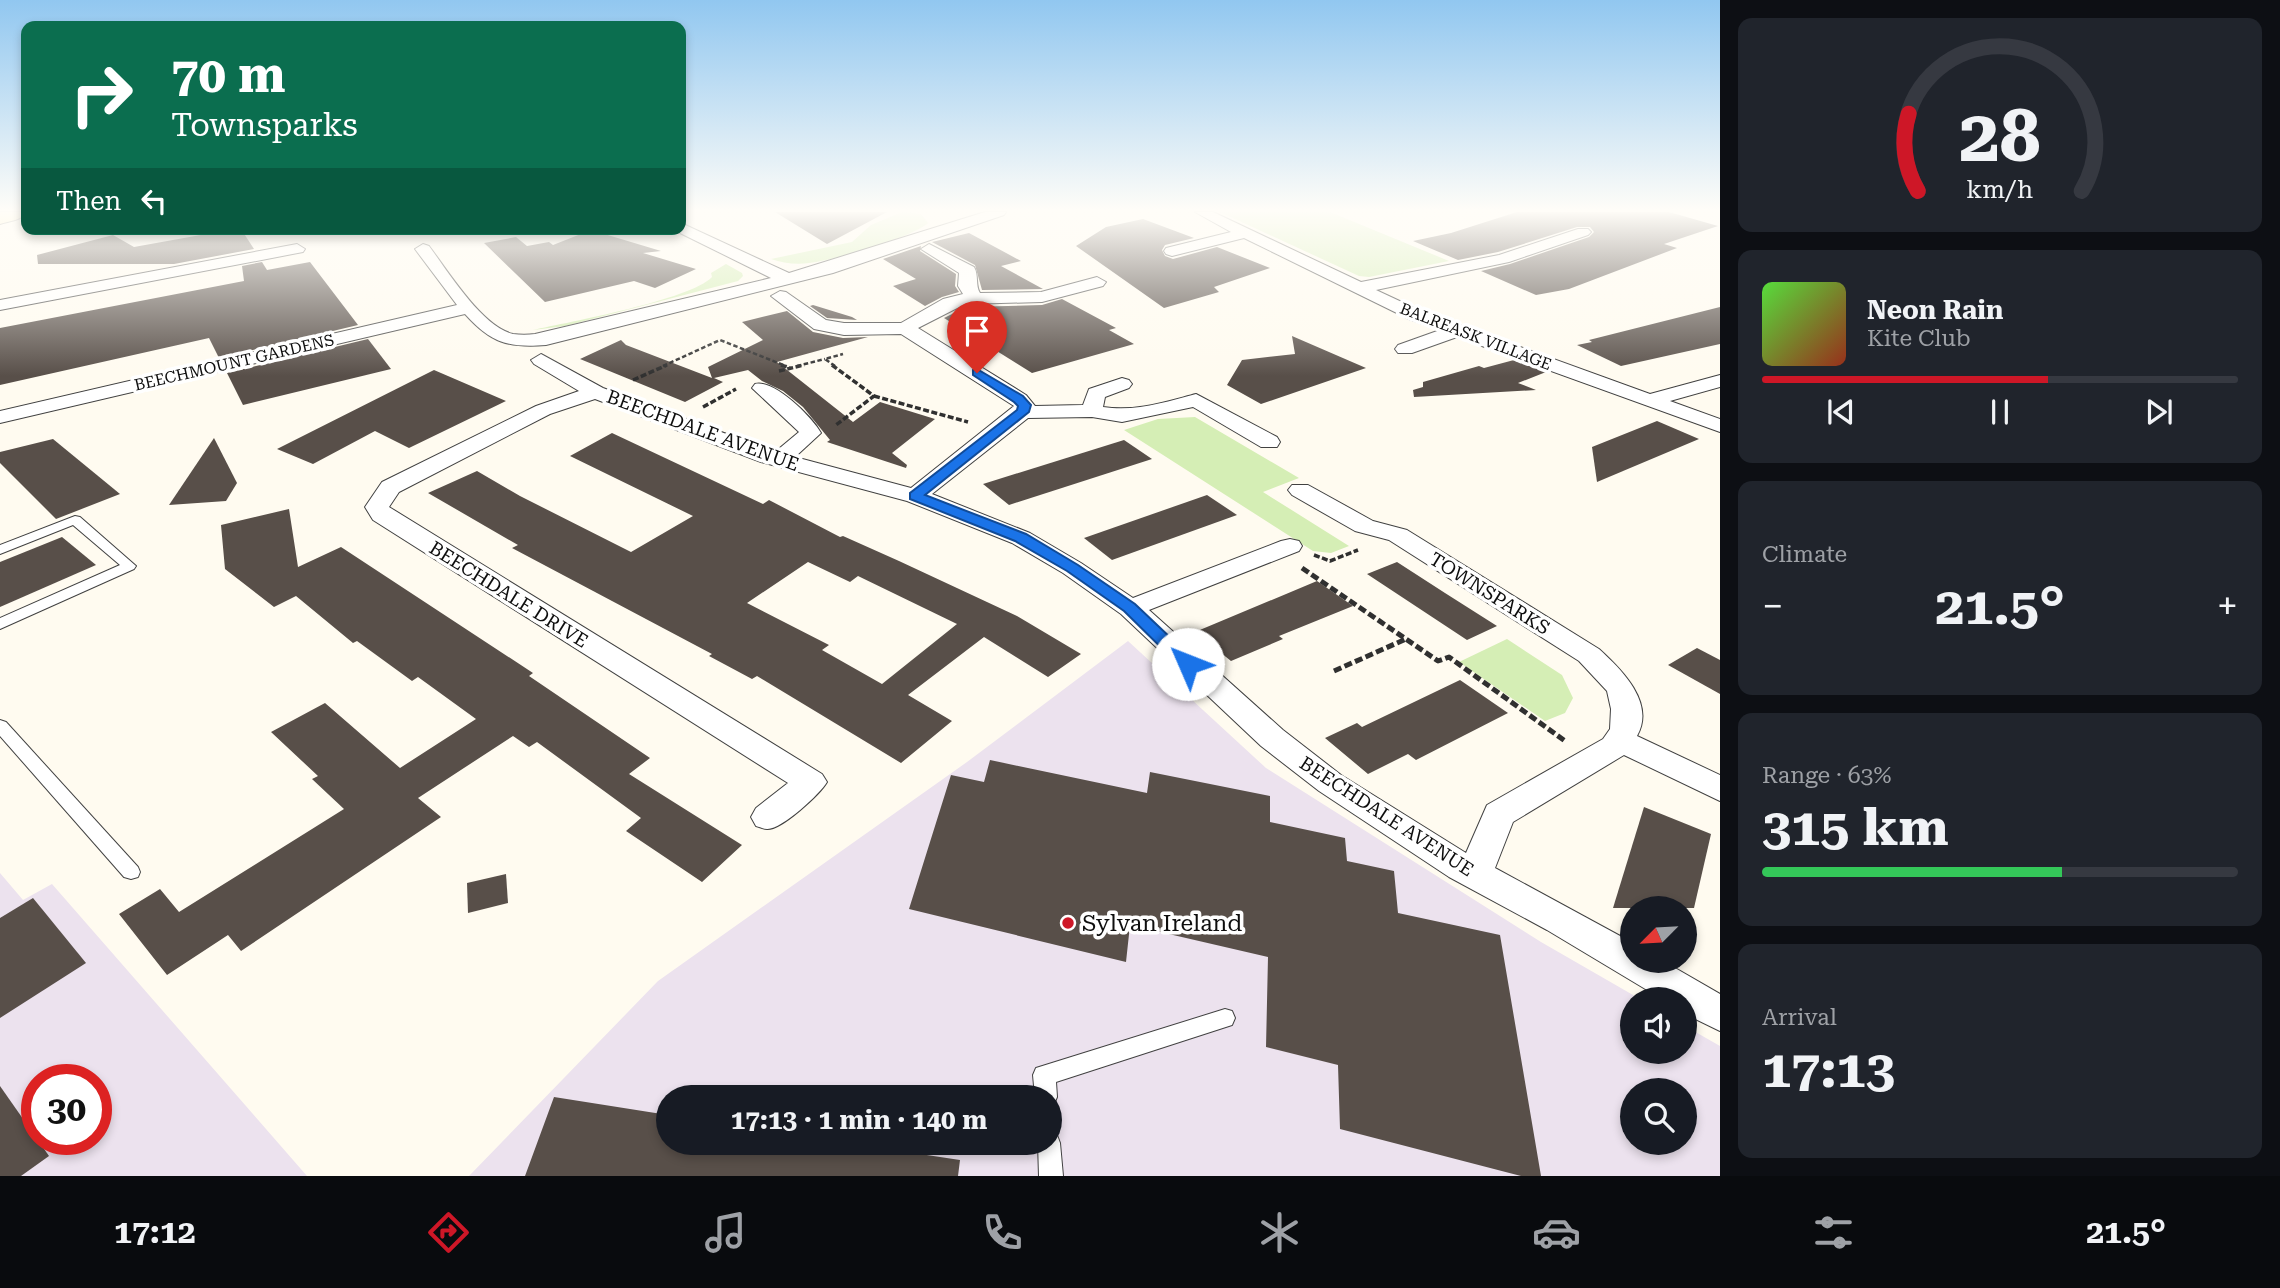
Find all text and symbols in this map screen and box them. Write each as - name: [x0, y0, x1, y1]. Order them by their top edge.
- text: 70 m: [171, 47, 286, 104]
- icon: right: [56, 49, 147, 140]
- text: 28: [1959, 94, 2041, 179]
- text: Townsparks: [171, 106, 358, 144]
- text: km/h: [1967, 175, 2033, 204]
- icon: left: [135, 182, 173, 220]
- text: Then: [56, 186, 121, 216]
- text: Neon Rain: [1867, 295, 2003, 325]
- street label: BALREASK VILLAGE: [1397, 299, 1554, 374]
- pin: [947, 301, 1007, 373]
- icon: arrive: [958, 312, 996, 350]
- text: Kite Club: [1867, 325, 1971, 352]
- street label: BEECHMOUNT GARDENS: [132, 330, 336, 395]
- street label: BEECHDALE AVENUE: [604, 385, 802, 476]
- icon: previous: [1822, 393, 1860, 431]
- icon: pause: [1981, 393, 2019, 431]
- icon: next: [2140, 393, 2178, 431]
- street label: BEECHDALE DRIVE: [425, 536, 592, 653]
- text: Climate: [1762, 541, 1847, 568]
- street label: TOWNSPARKS: [1425, 547, 1554, 640]
- text: 21.5°: [1935, 576, 2065, 637]
- text: −: [1762, 584, 1783, 628]
- text: +: [2217, 584, 2238, 628]
- position arrow: [1151, 627, 1225, 701]
- street label: BEECHDALE AVENUE: [1295, 751, 1478, 881]
- text: Range · 63%: [1762, 762, 1891, 789]
- text: 315 km: [1762, 797, 1949, 858]
- north arrow: [1620, 896, 1698, 973]
- map controls: [1620, 896, 1697, 1155]
- place label: Sylvan Ireland: [1082, 910, 1242, 937]
- marker: Sylvan Ireland: [1060, 915, 1076, 931]
- button: sound: [1620, 987, 1697, 1064]
- text: Arrival: [1762, 1004, 1837, 1031]
- text: 17:13: [1762, 1039, 1895, 1100]
- speed limit sign: 30: [21, 1064, 112, 1155]
- button: search: [1620, 1078, 1697, 1155]
- text: 17:13 · 1 min · 140 m: [731, 1105, 987, 1135]
- icon: directions: [424, 1208, 473, 1257]
- icon: music: [701, 1208, 750, 1257]
- icon: phone: [978, 1208, 1027, 1257]
- icon: climate: [1255, 1208, 1304, 1257]
- icon: car: [1532, 1208, 1581, 1257]
- icon: filters: [1809, 1208, 1858, 1257]
- text: 17:12: [114, 1213, 196, 1251]
- text: 21.5°: [2086, 1213, 2166, 1251]

